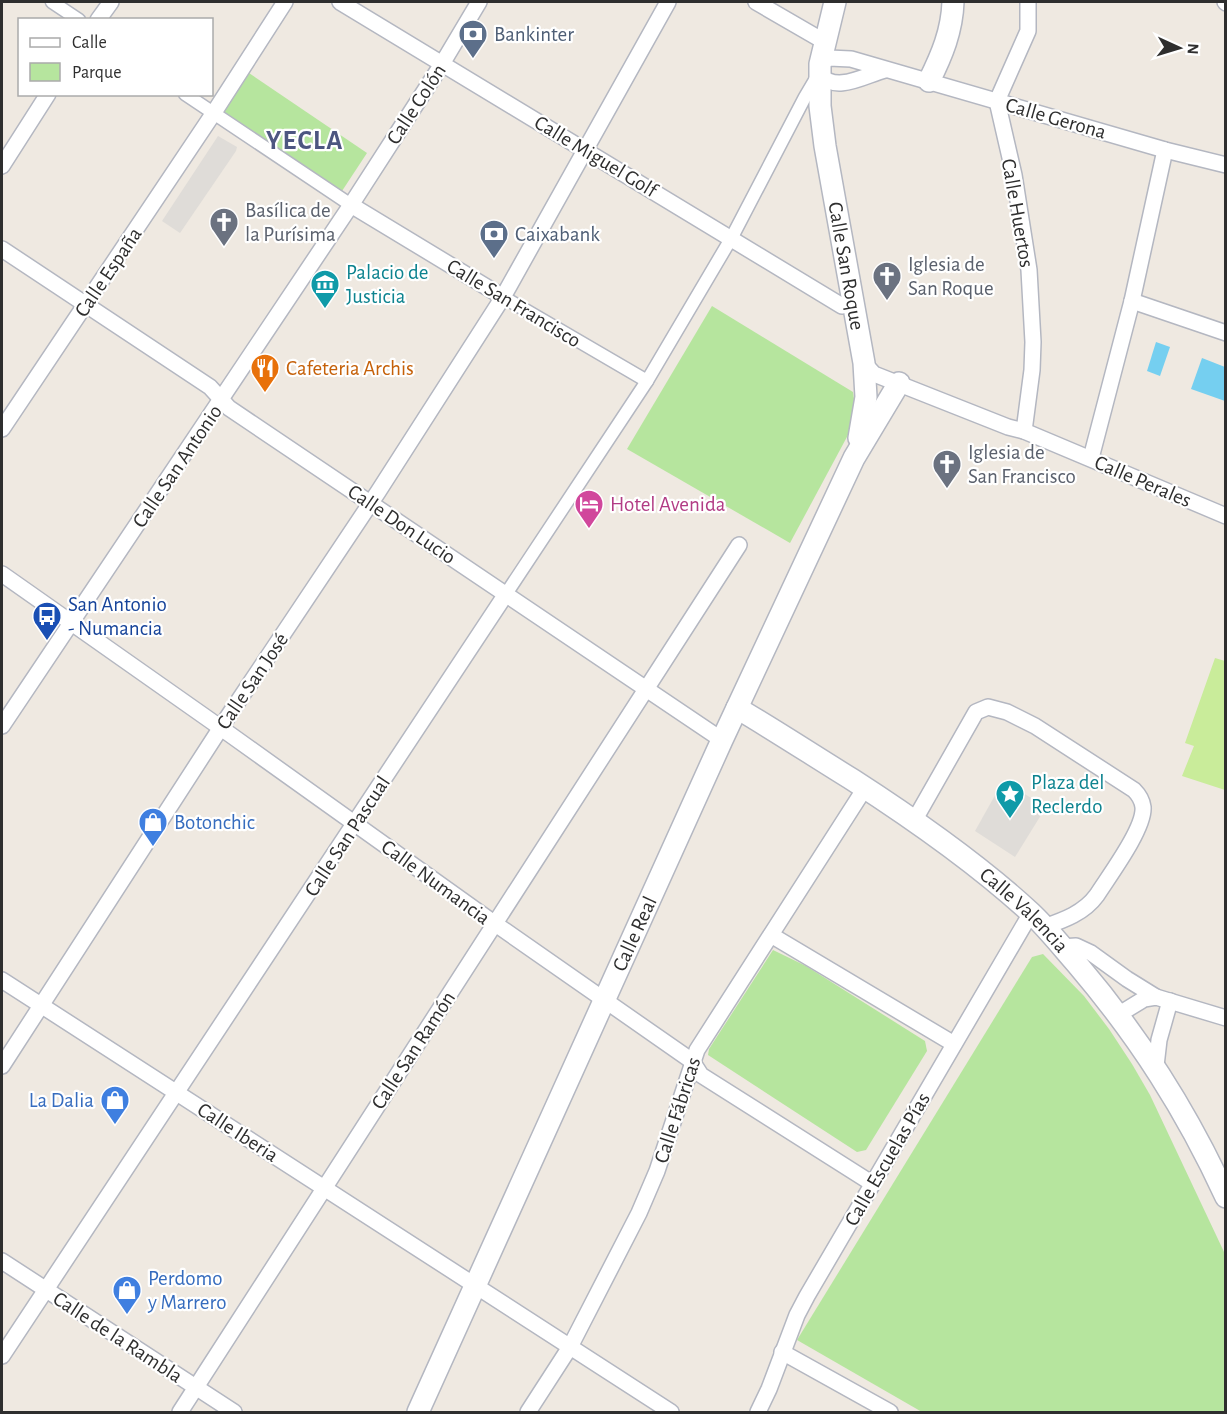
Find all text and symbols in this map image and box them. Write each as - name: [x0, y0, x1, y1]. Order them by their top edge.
- legend: [18, 18, 213, 96]
- bank icon: Bankinter: [457, 18, 489, 60]
- north arrow: [1149, 18, 1209, 78]
- place label: Bankinter: [494, 24, 574, 45]
- text: Calle: [72, 34, 107, 52]
- text: N: [1185, 43, 1201, 55]
- street label: Calle Colón: [383, 60, 450, 148]
- text: Parque: [72, 64, 121, 82]
- street label: Calle Gerona: [1003, 94, 1109, 143]
- street label: Calle Miguel Golf: [531, 112, 662, 202]
- district label: YECLA: [266, 127, 344, 154]
- street label: Calle Huertos: [998, 157, 1037, 269]
- place label: Basílica de la Purísima: [245, 200, 336, 245]
- street label: Calle San Roque: [824, 200, 868, 332]
- church icon: Basílica de la Purísima: [208, 206, 240, 248]
- bank icon: Caixabank: [478, 218, 510, 260]
- street label: Calle España: [71, 224, 146, 321]
- place label: Caixabank: [515, 224, 600, 245]
- place label: Iglesia de San Roque: [908, 254, 994, 299]
- street label: Calle San Francisco: [443, 255, 584, 352]
- church icon: Iglesia de San Roque: [871, 260, 903, 302]
- place label: Palacio de Justicia: [346, 262, 428, 307]
- museum icon: Palacio de Justicia: [309, 268, 341, 310]
- restaurant icon: Cafeteria Archis: [249, 352, 281, 394]
- place label: Cafeteria Archis: [286, 358, 414, 379]
- street label: Calle San Antonio: [129, 401, 226, 531]
- place label: Iglesia de San Francisco: [968, 442, 1076, 487]
- church icon: Iglesia de San Francisco: [931, 448, 963, 490]
- street label: Calle Perales: [1091, 452, 1194, 511]
- street label: Calle Don Lucio: [344, 481, 459, 568]
- hotel icon: Hotel Avenida: [573, 488, 605, 530]
- place label: Hotel Avenida: [610, 494, 726, 515]
- place label: San Antonio - Numancia: [68, 594, 167, 639]
- bus stop icon: San Antonio - Numancia: [31, 600, 63, 642]
- street label: Calle San José: [213, 629, 292, 733]
- street label: Calle San Pascual: [301, 772, 394, 900]
- place label: Plaza del Reclerdo: [1031, 772, 1104, 817]
- place icon: Plaza del Reclerdo: [994, 778, 1026, 820]
- shop icon: Botonchic: [137, 806, 169, 848]
- place label: Botonchic: [174, 812, 255, 833]
- street label: Calle Numancia: [377, 836, 494, 929]
- street label: Calle Valencia: [976, 864, 1072, 957]
- street label: Calle Real: [609, 893, 661, 974]
- street label: Calle San Ramón: [368, 988, 459, 1113]
- street label: Calle Fábricas: [650, 1055, 704, 1166]
- shop icon: La Dalia: [99, 1084, 131, 1126]
- street label: Calle Escuelas Pías: [841, 1089, 934, 1229]
- place label: La Dalia: [29, 1090, 94, 1111]
- street label: Calle Iberia: [194, 1099, 282, 1166]
- place label: Perdomo y Marrero: [147, 1268, 227, 1313]
- shop icon: Perdomo y Marrero: [111, 1274, 143, 1316]
- street label: Calle de la Rambla: [49, 1288, 186, 1387]

